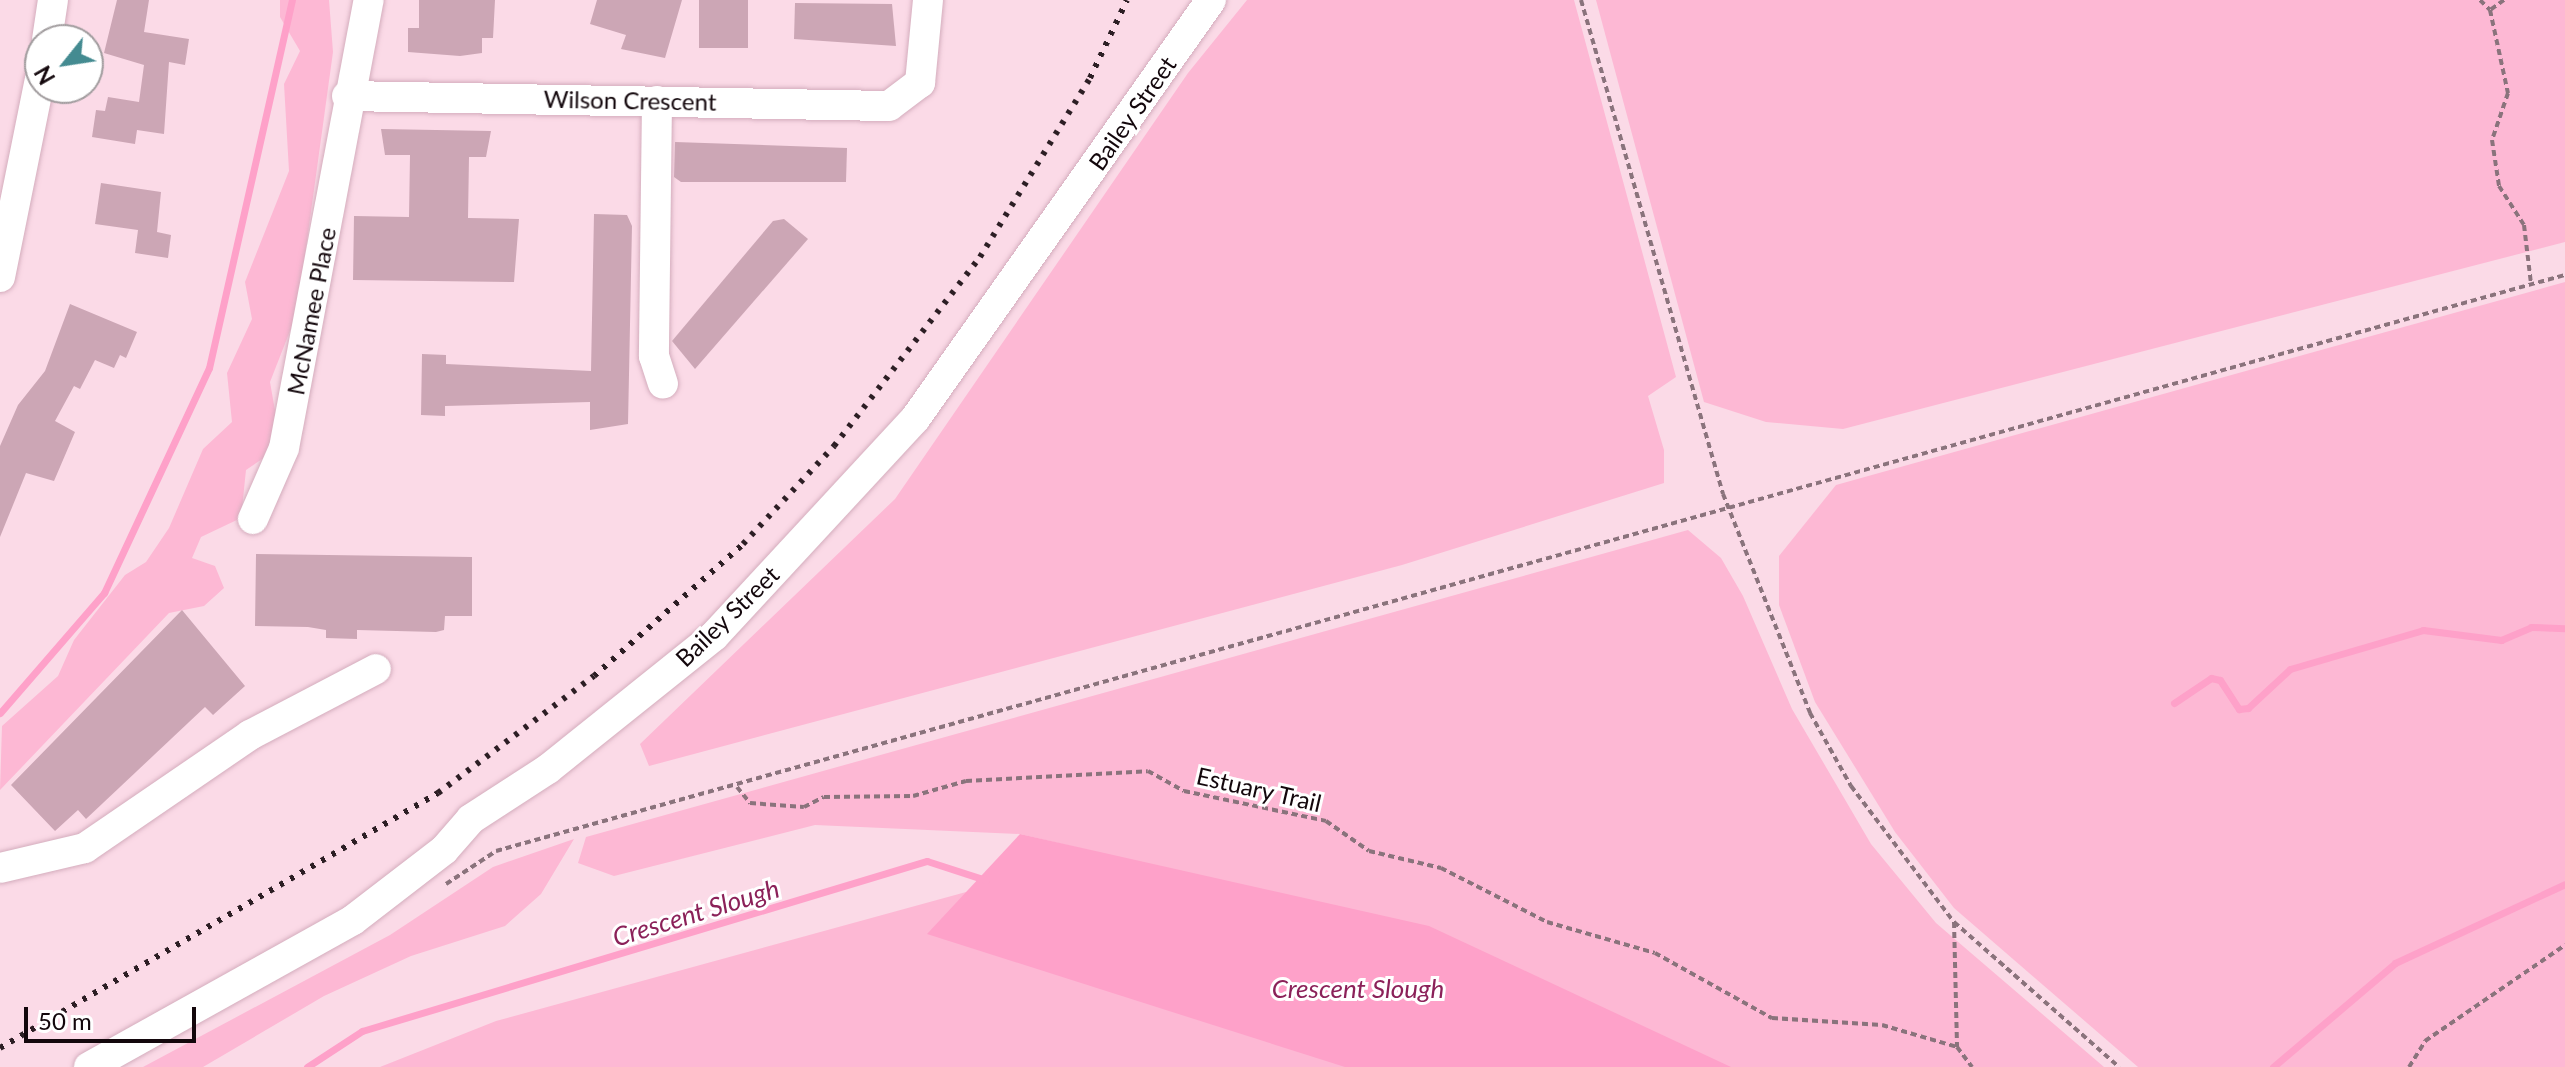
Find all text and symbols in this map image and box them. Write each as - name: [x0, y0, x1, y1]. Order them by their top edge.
- north arrow: [24, 24, 104, 104]
- street label: Bailey Street: [1082, 50, 1182, 176]
- text: N: [29, 61, 60, 89]
- street label: Wilson Crescent: [543, 84, 717, 116]
- street label: McNamee Place: [281, 225, 341, 397]
- street label: Bailey Street: [669, 560, 785, 672]
- street label: Estuary Trail: [1193, 760, 1325, 818]
- water label: Crescent Slough: [609, 873, 783, 953]
- water label: Crescent Slough: [1272, 973, 1444, 1005]
- scale bar: [28, 991, 200, 1041]
- text: 50 m: [38, 1006, 92, 1035]

